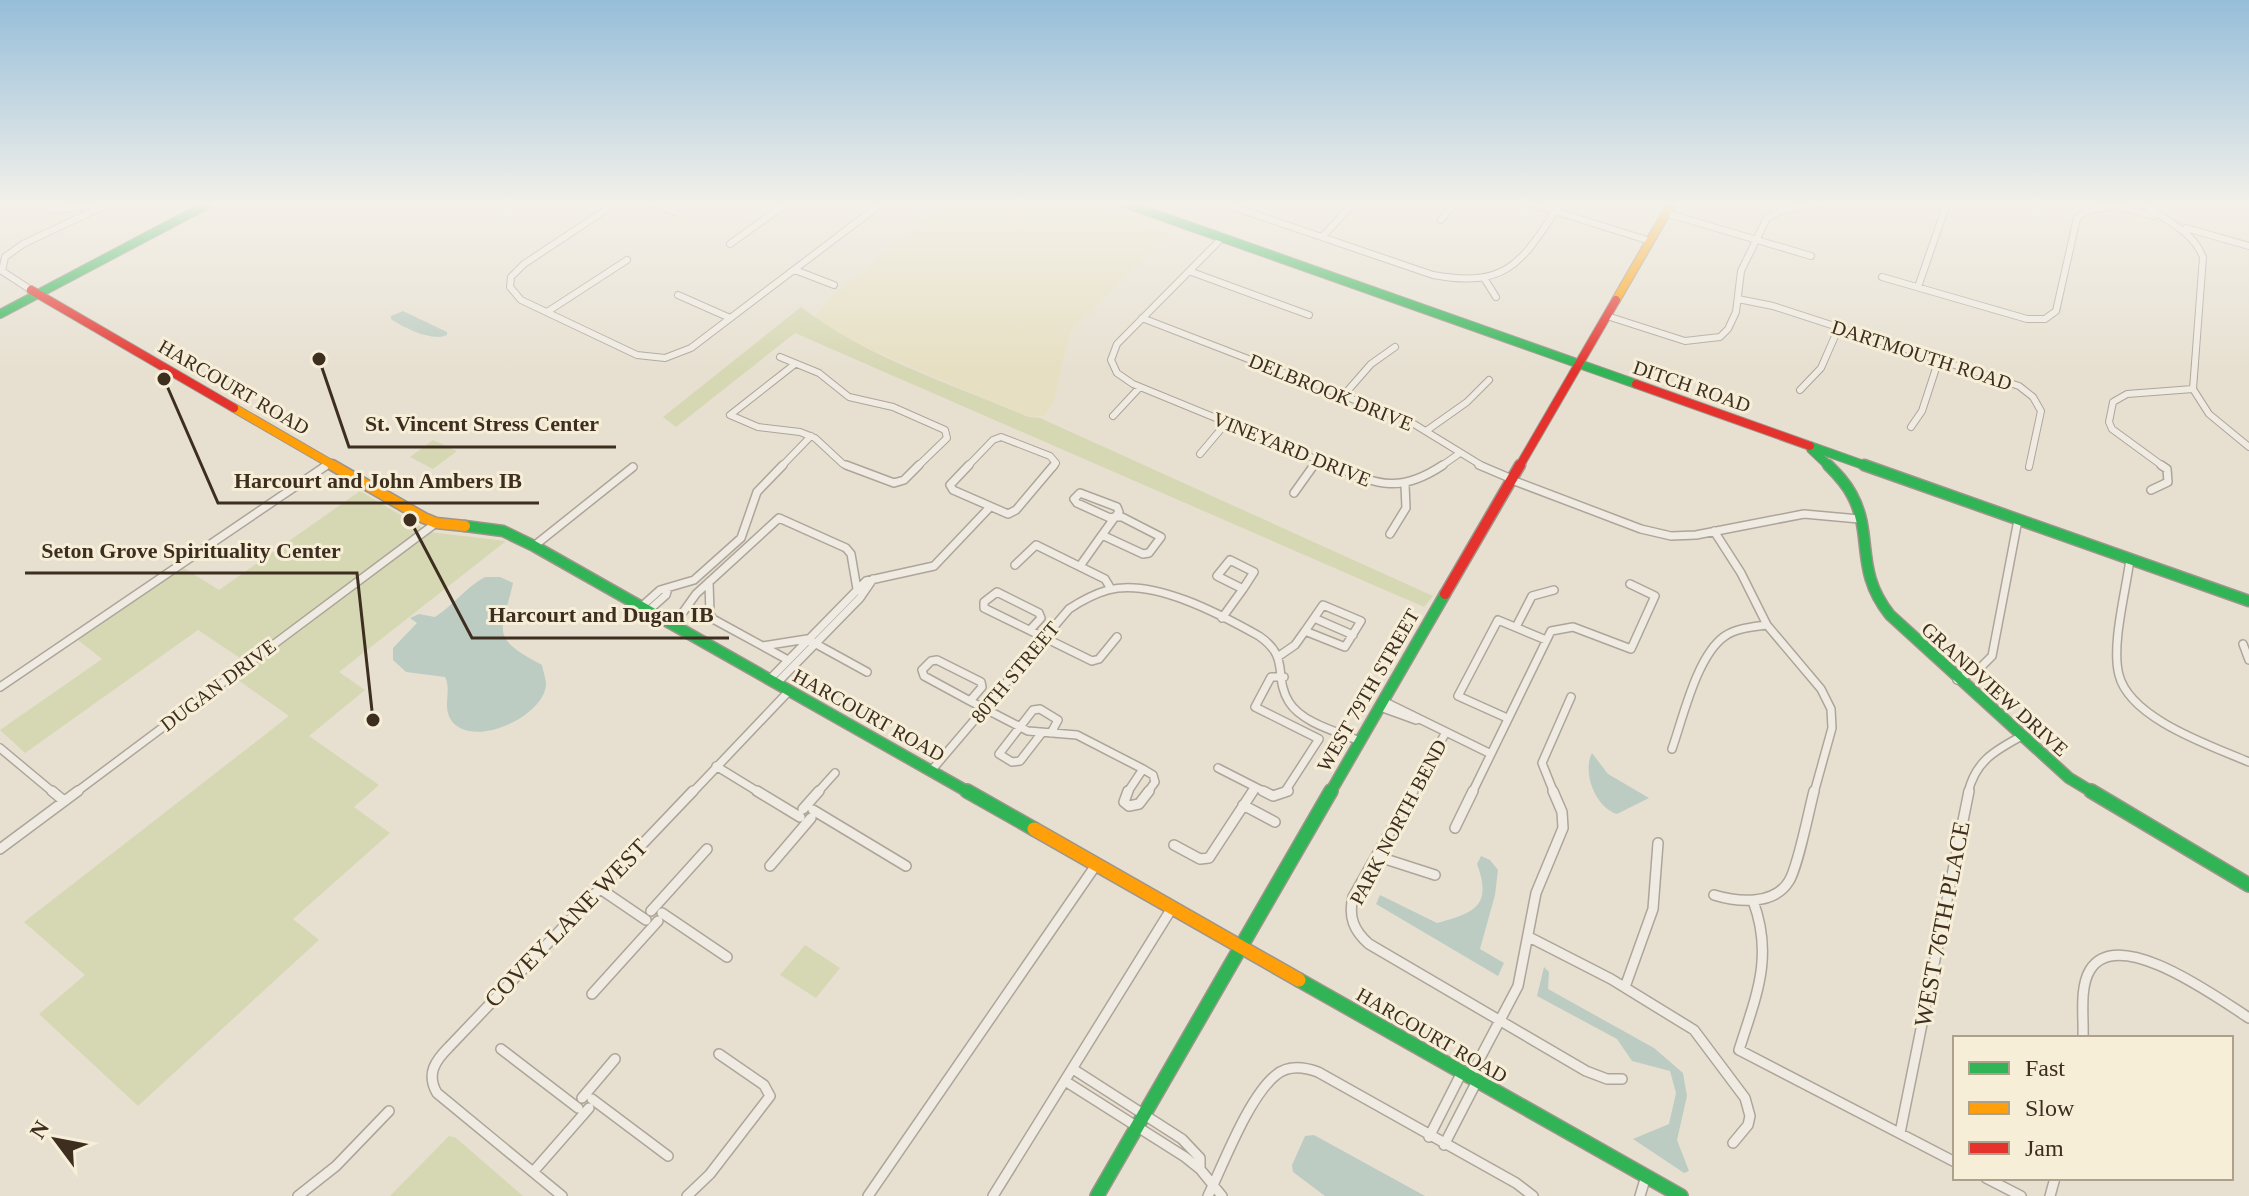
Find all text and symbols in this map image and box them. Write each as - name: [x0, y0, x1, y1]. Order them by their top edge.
- street label: DARTMOUTH ROAD: [1829, 315, 2015, 395]
- street label: HARCOURT ROAD: [155, 335, 313, 439]
- street label: DELBROOK DRIVE: [1246, 349, 1416, 435]
- street label: DITCH ROAD: [1630, 356, 1754, 416]
- callout: St. Vincent Stress Center: [349, 401, 616, 447]
- street label: VINEYARD DRIVE: [1210, 407, 1374, 491]
- text: St. Vincent Stress Center: [365, 411, 599, 436]
- callout: Harcourt and John Ambers IB: [218, 457, 539, 503]
- text: Harcourt and John Ambers IB: [234, 468, 522, 493]
- callout: Seton Grove Spirituality Center: [25, 527, 357, 573]
- text: Seton Grove Spirituality Center: [41, 538, 341, 563]
- callout: Harcourt and Dugan IB: [472, 592, 729, 638]
- text: Harcourt and Dugan IB: [488, 602, 714, 627]
- street label: WEST 79TH STREET: [1312, 605, 1424, 775]
- street label: 80TH STREET: [966, 617, 1064, 727]
- street label: GRANDVIEW DRIVE: [1917, 618, 2073, 760]
- street label: DUGAN DRIVE: [156, 635, 280, 735]
- street label: HARCOURT ROAD: [789, 664, 949, 766]
- street label: PARK NORTH BEND: [1345, 736, 1451, 908]
- street label: WEST 76TH PLACE: [1909, 819, 1975, 1029]
- street label: COVEY LANE WEST: [479, 834, 653, 1012]
- street label: HARCOURT ROAD: [1353, 983, 1511, 1087]
- legend: [1953, 1036, 2233, 1180]
- text: Fast: [2025, 1055, 2065, 1081]
- text: Slow: [2025, 1095, 2075, 1121]
- north arrow: [16, 1100, 96, 1180]
- text: N: [25, 1116, 54, 1143]
- text: Jam: [2025, 1135, 2064, 1161]

